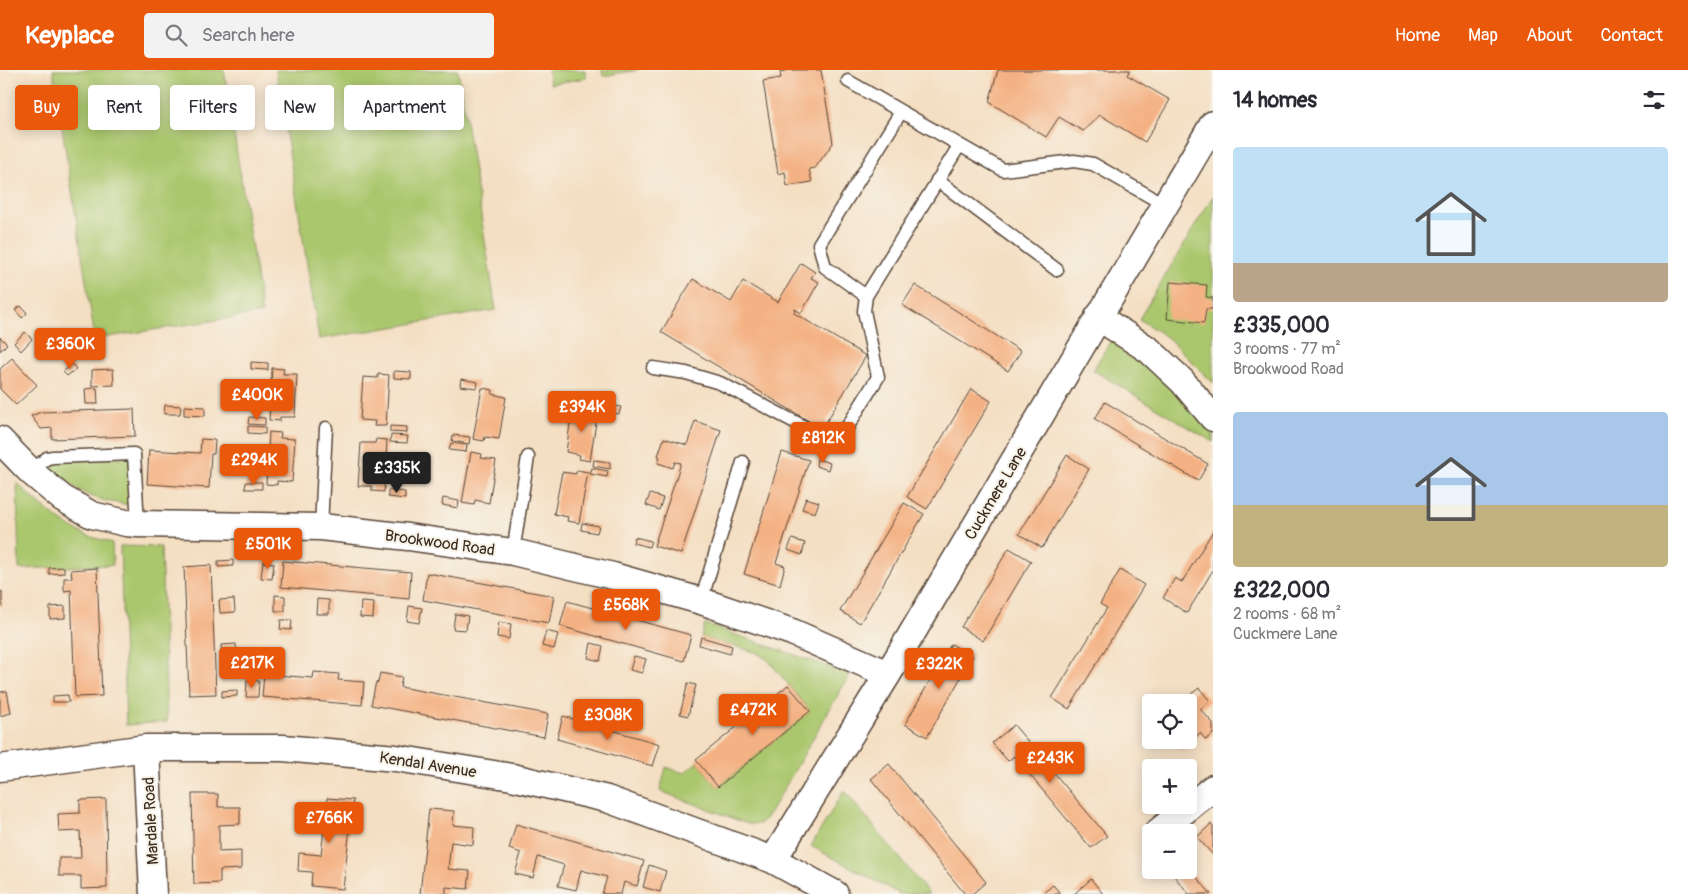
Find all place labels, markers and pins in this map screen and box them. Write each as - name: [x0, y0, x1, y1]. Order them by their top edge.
- pin: £360K: [35, 328, 105, 370]
- pin: £400K: [222, 378, 292, 421]
- pin: £394K: [547, 390, 617, 433]
- pin: £812K: [788, 422, 858, 464]
- pin: £294K: [219, 444, 289, 486]
- pin: £335K: [362, 452, 432, 494]
- pin: £501K: [233, 528, 303, 570]
- pin: £568K: [591, 588, 661, 631]
- pin: £217K: [217, 646, 287, 689]
- pin: £322K: [904, 648, 974, 690]
- pin: £472K: [718, 694, 788, 736]
- pin: £308K: [573, 698, 643, 741]
- pin: £243K: [1015, 742, 1085, 784]
- pin: £766K: [294, 802, 364, 844]

